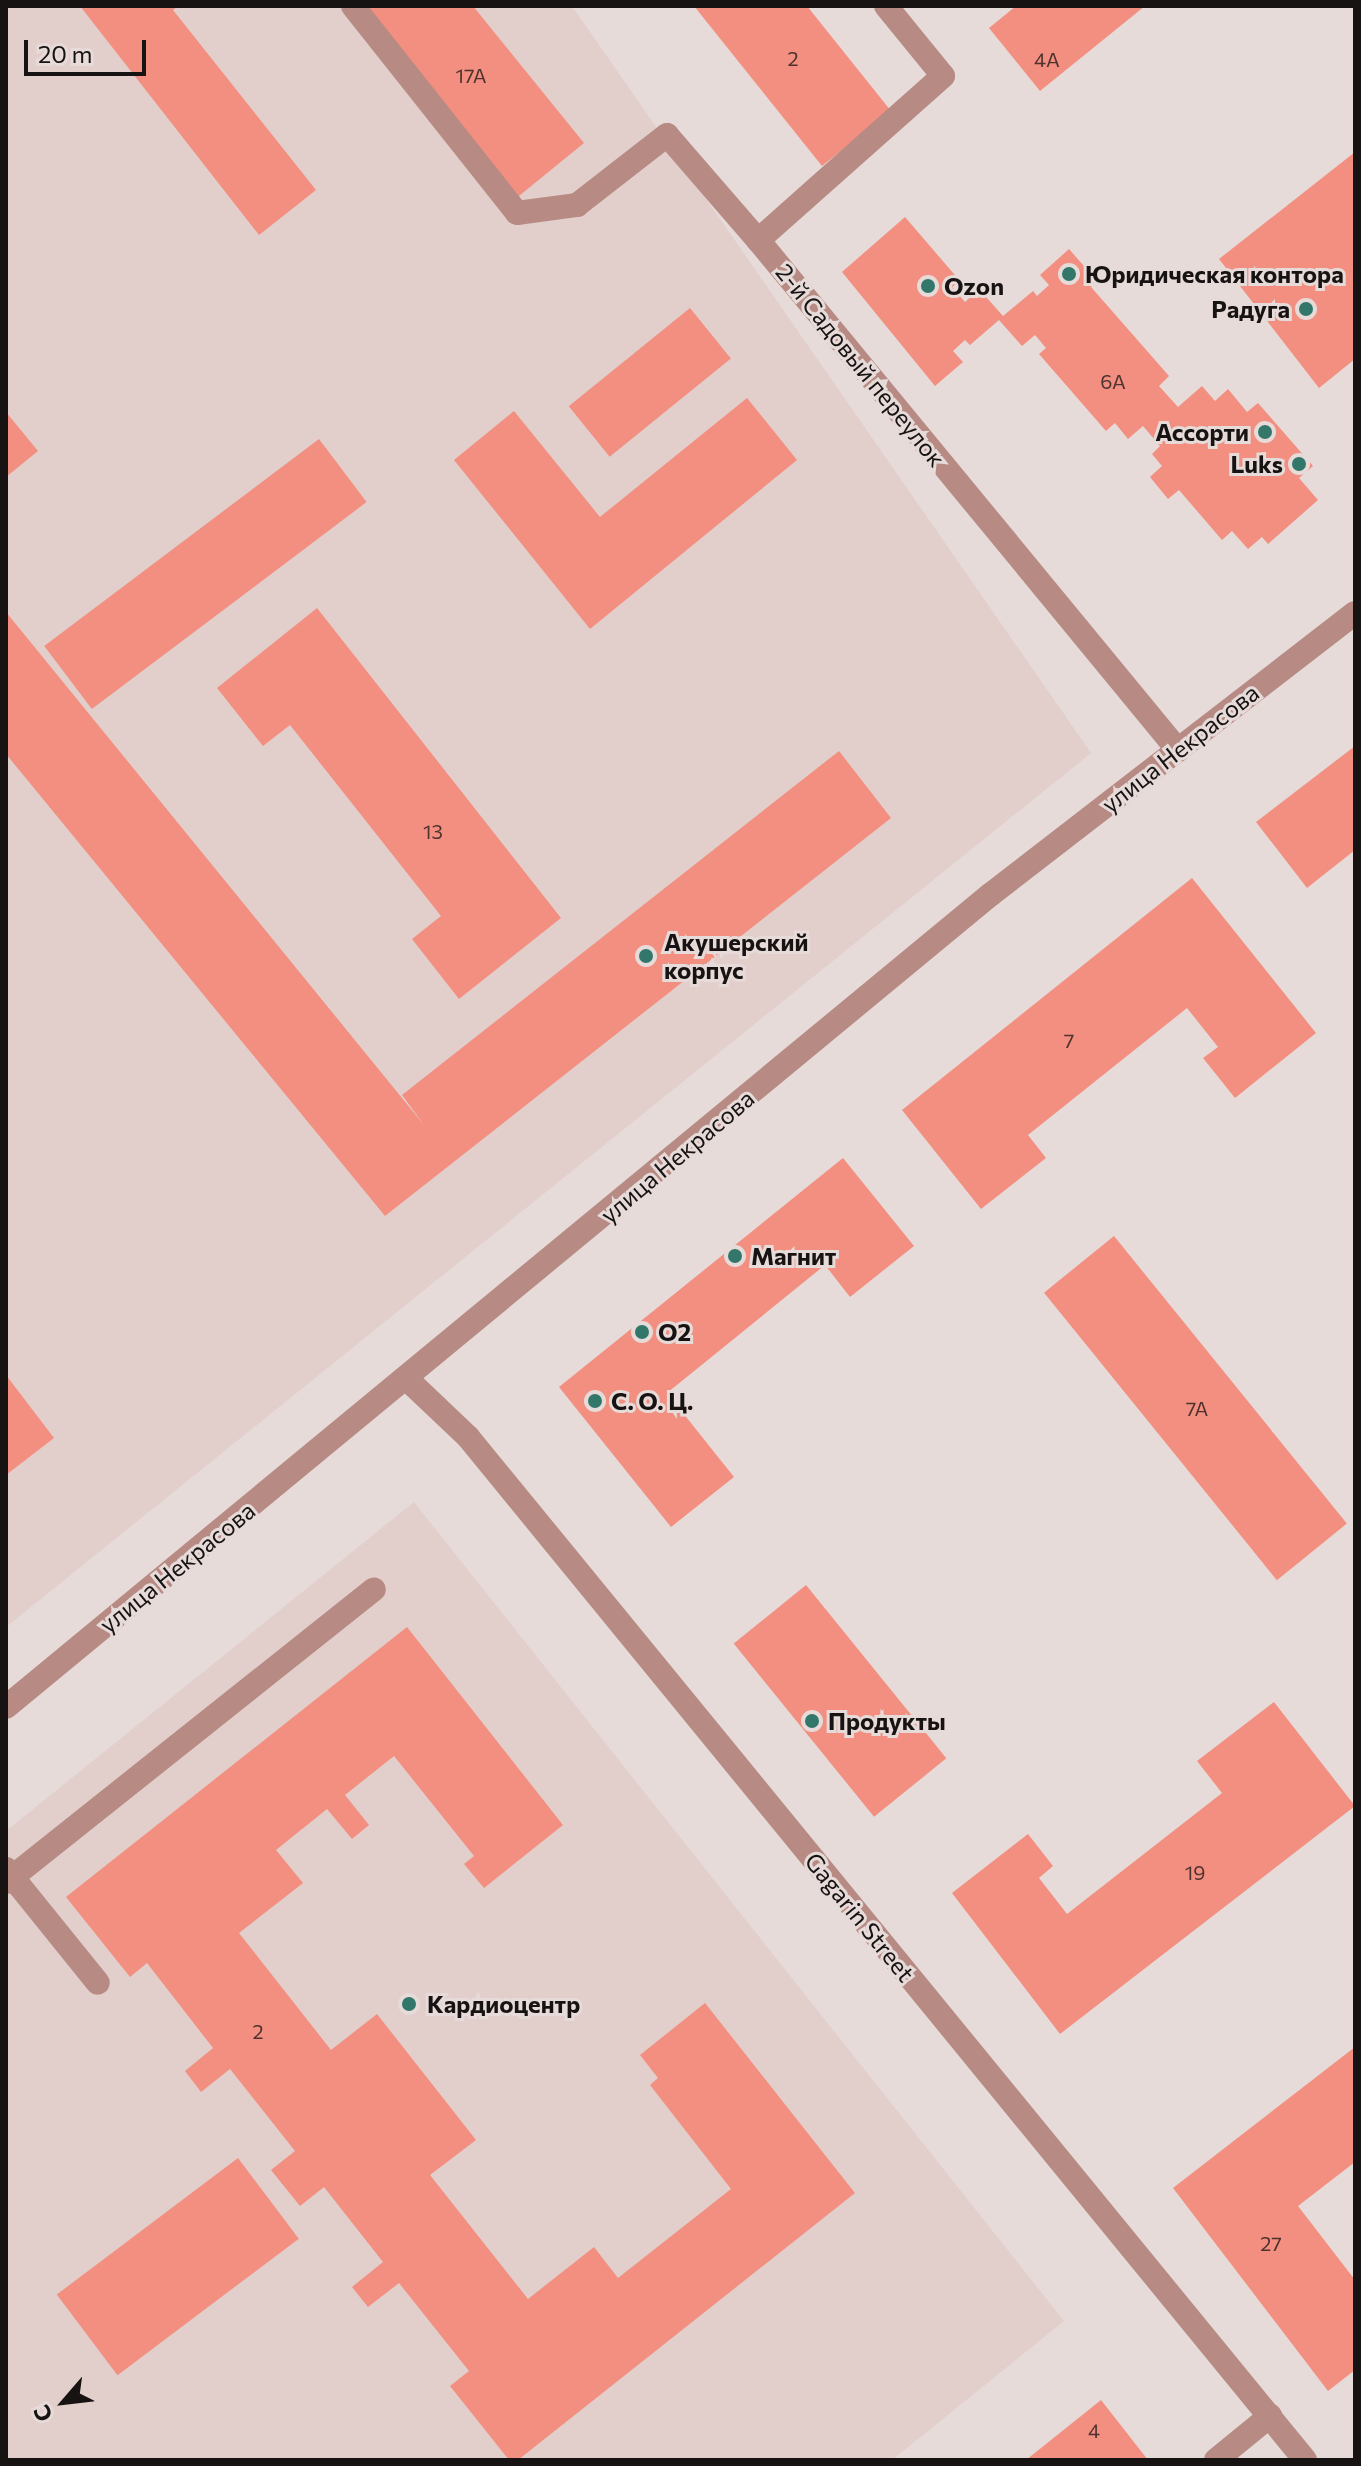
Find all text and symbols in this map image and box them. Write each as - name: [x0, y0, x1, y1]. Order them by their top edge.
- scale bar: [28, 24, 150, 74]
- text: 20 m: [38, 39, 92, 68]
- house number: 2: [787, 46, 799, 70]
- house number: 4А: [1034, 47, 1060, 71]
- house number: 17А: [455, 63, 487, 87]
- street label: 2-й Садовый переулок: [770, 258, 952, 472]
- place label: Юридическая контора: [1085, 260, 1344, 288]
- marker: Юридическая контора: [1060, 265, 1078, 283]
- place label: Ozon: [944, 272, 1004, 300]
- marker: Ozon: [919, 277, 937, 295]
- place label: Радуга: [1211, 295, 1290, 323]
- marker: Радуга: [1297, 300, 1315, 318]
- house number: 6А: [1100, 369, 1126, 393]
- place label: Ассорти: [1155, 418, 1249, 446]
- marker: Ассорти: [1256, 423, 1274, 441]
- place label: Luks: [1230, 450, 1283, 478]
- marker: Luks: [1290, 455, 1308, 473]
- street label: улица Некрасова: [1096, 678, 1264, 818]
- house number: 13: [423, 819, 443, 843]
- place label: Акушерский корпус: [664, 928, 808, 984]
- marker: Акушерский корпус: [635, 945, 657, 967]
- house number: 7: [1064, 1028, 1074, 1052]
- street label: улица Некрасова: [594, 1083, 760, 1229]
- place label: Магнит: [751, 1242, 836, 1270]
- marker: Магнит: [726, 1247, 744, 1265]
- place label: O2: [658, 1318, 691, 1346]
- marker: O2: [633, 1323, 651, 1341]
- place label: С. О. Ц.: [611, 1387, 693, 1415]
- marker: С. О. Ц.: [586, 1392, 604, 1410]
- house number: 7А: [1186, 1396, 1208, 1420]
- street label: улица Некрасова: [93, 1496, 261, 1638]
- place label: Продукты: [828, 1707, 946, 1735]
- marker: Продукты: [803, 1712, 821, 1730]
- street label: Gagarin Street: [799, 1847, 921, 1987]
- house number: 19: [1185, 1860, 1205, 1884]
- place label: Кардиоцентр: [427, 1990, 580, 2018]
- marker: Кардиоцентр: [398, 1993, 420, 2015]
- house number: 2: [252, 2019, 264, 2043]
- house number: 27: [1260, 2231, 1282, 2255]
- north arrow: [24, 2362, 104, 2442]
- text: С: [27, 2401, 58, 2426]
- house number: 4: [1088, 2418, 1100, 2442]

